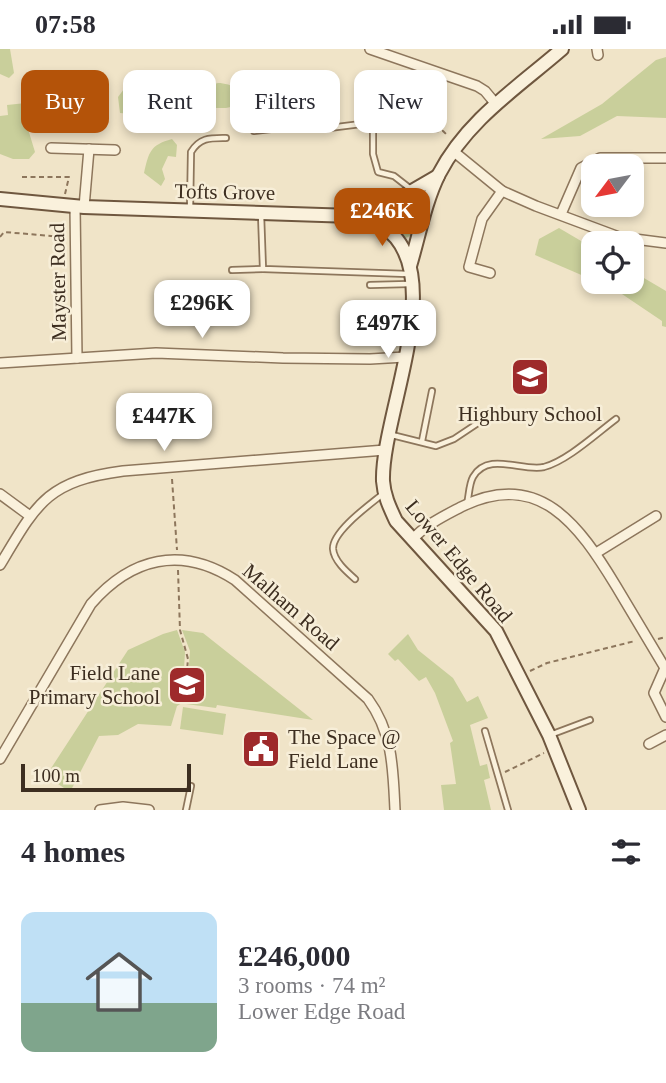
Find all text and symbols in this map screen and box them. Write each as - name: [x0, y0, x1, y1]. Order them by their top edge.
- text: 07:58: [35, 10, 96, 39]
- chip: Buy: [21, 70, 109, 133]
- chip: Rent: [123, 70, 216, 133]
- chip: Filters: [230, 70, 340, 133]
- chip: New: [354, 70, 447, 133]
- north arrow: [581, 154, 644, 217]
- map controls: [581, 154, 644, 294]
- street label: Tofts Grove: [175, 179, 275, 205]
- pin: £246K: [333, 189, 431, 248]
- text: £246K: [350, 198, 414, 223]
- street label: Mayster Road: [45, 222, 71, 341]
- button: locate: [581, 231, 644, 294]
- pin: £296K: [153, 281, 251, 340]
- text: £296K: [170, 290, 234, 315]
- pin: £497K: [339, 301, 437, 360]
- text: £497K: [356, 310, 420, 335]
- school or university icon: Highbury School: [509, 356, 551, 398]
- pin: £447K: [115, 393, 213, 453]
- place label: Highbury School: [458, 402, 602, 426]
- text: £447K: [132, 403, 196, 428]
- street label: Lower Edge Road: [401, 495, 518, 628]
- street label: Malham Road: [238, 559, 344, 656]
- place label: Field Lane Primary School: [29, 661, 160, 709]
- school or university icon: Field Lane Primary School: [166, 664, 208, 706]
- place label: The Space @ Field Lane: [288, 725, 401, 773]
- public building icon: The Space @ Field Lane: [240, 728, 282, 770]
- scale bar: [21, 761, 191, 793]
- text: 100 m: [32, 765, 80, 786]
- icon: filters: [607, 833, 645, 871]
- text: 4 homes: [21, 835, 125, 868]
- text: £246,000: [238, 939, 351, 972]
- icon: home: [77, 940, 161, 1024]
- text: 3 rooms · 74 m²: [238, 973, 385, 998]
- text: Lower Edge Road: [238, 999, 405, 1024]

